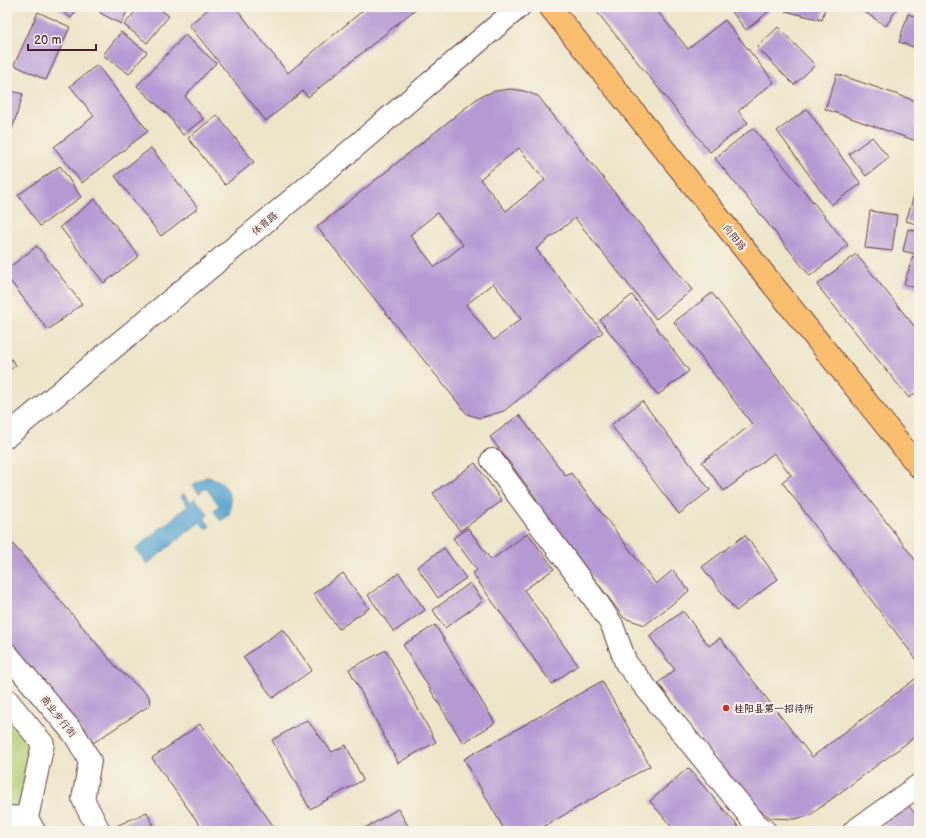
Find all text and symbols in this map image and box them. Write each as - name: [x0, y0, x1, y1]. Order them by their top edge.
- scale bar: [28, 26, 96, 52]
- text: 20 m: [34, 33, 61, 48]
- street label: 体育路: [249, 210, 280, 238]
- street label: 向阳路: [720, 222, 748, 253]
- street label: 商业步行街: [38, 693, 79, 740]
- marker: 桂阳县第一招待所: [721, 703, 731, 713]
- place label: 桂阳县第一招待所: [734, 703, 814, 715]

